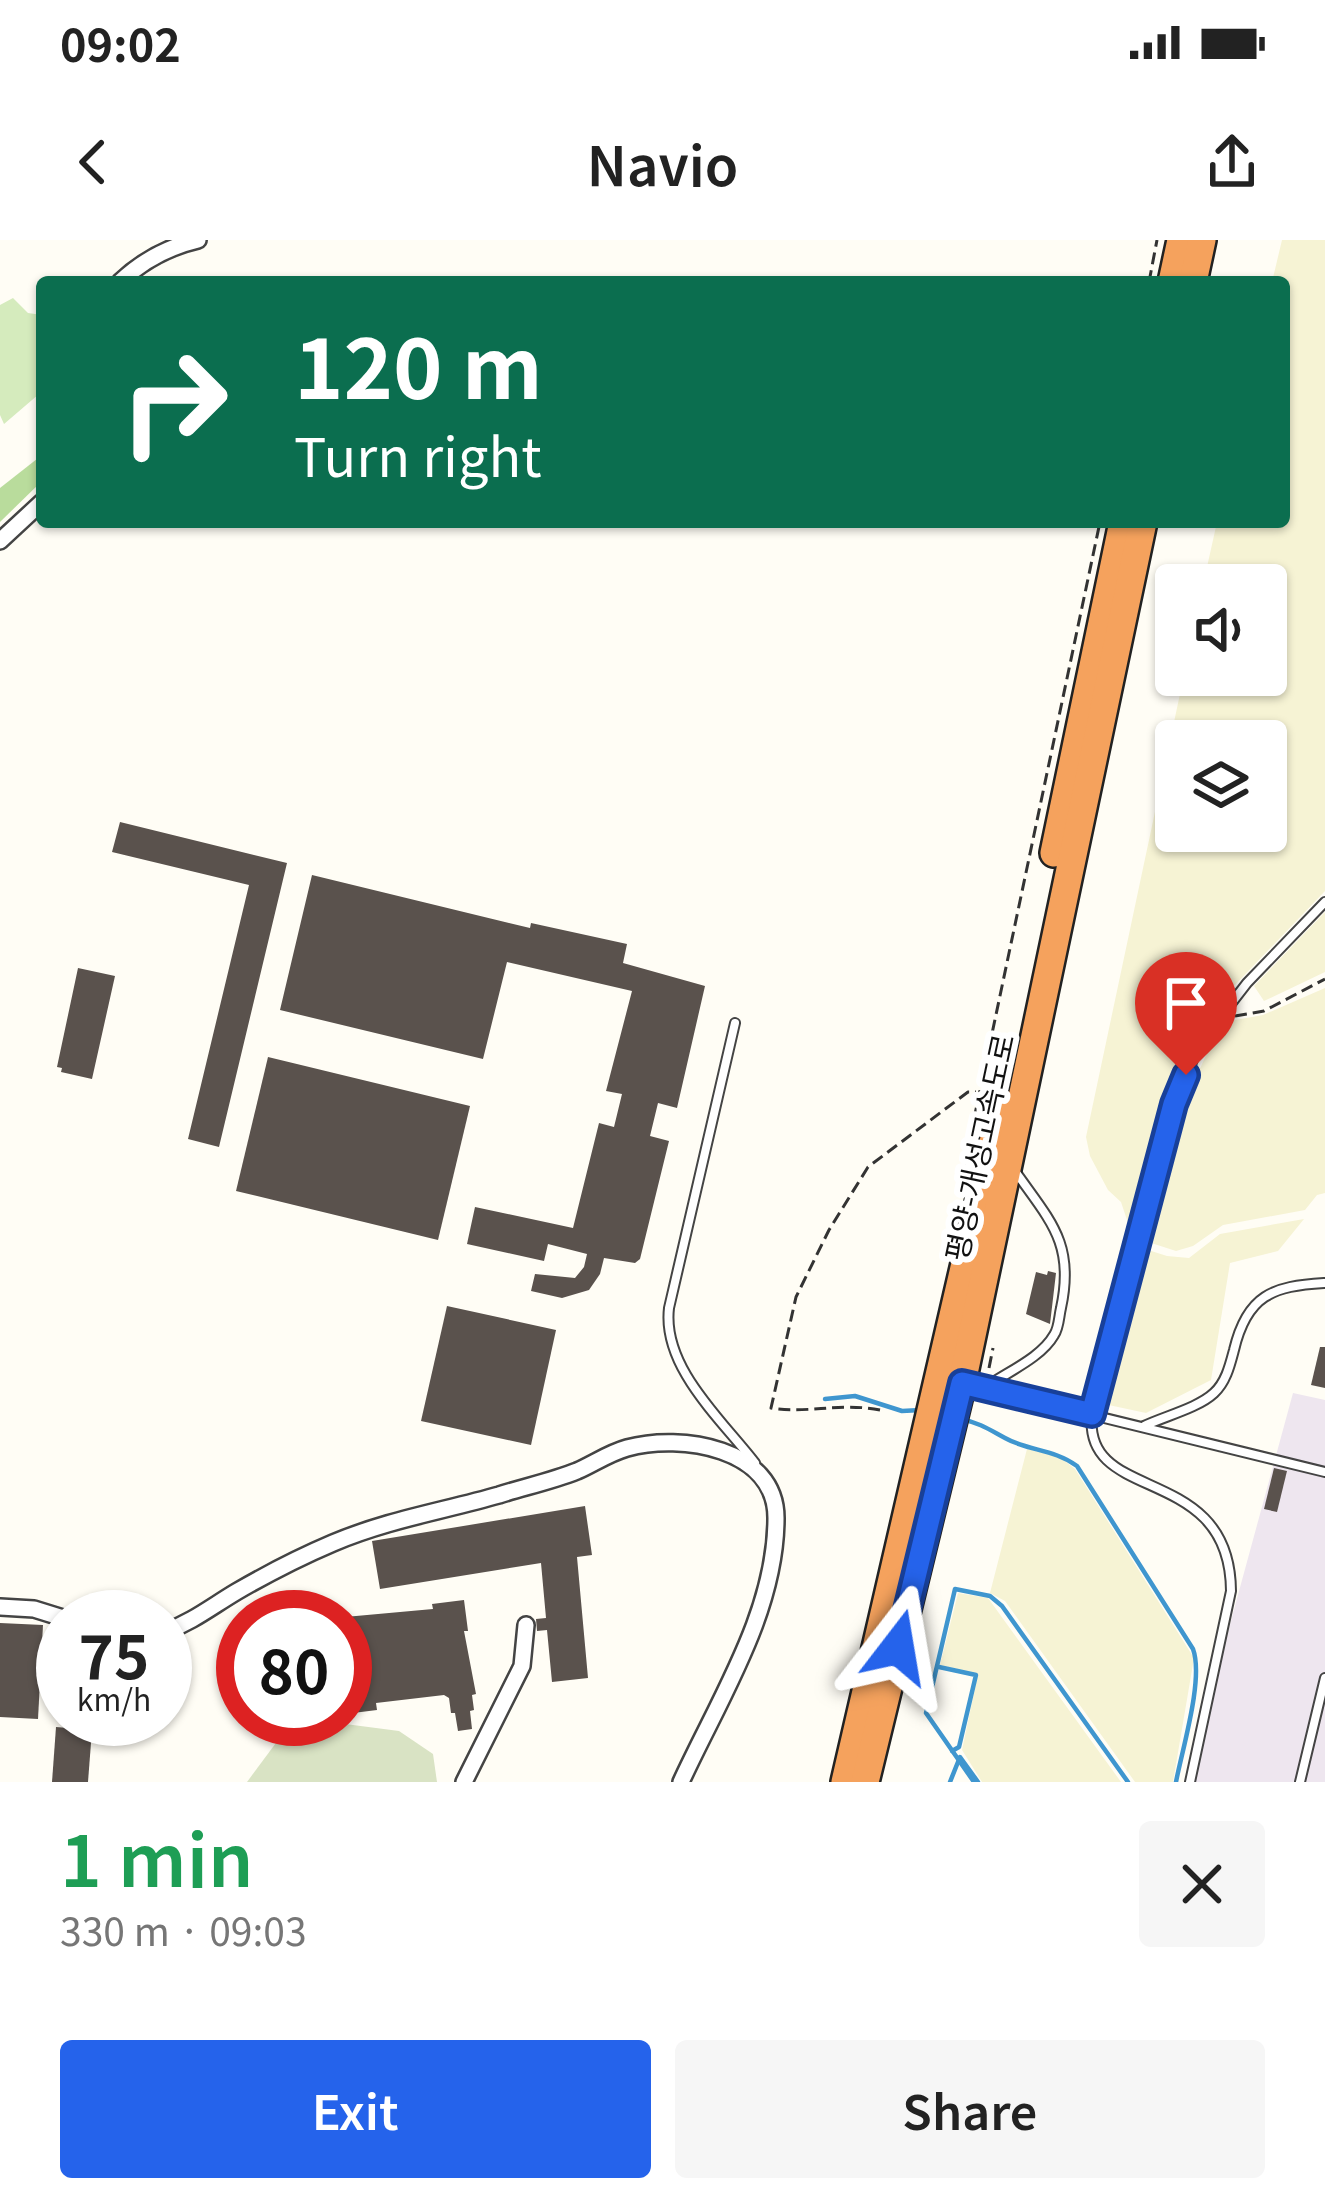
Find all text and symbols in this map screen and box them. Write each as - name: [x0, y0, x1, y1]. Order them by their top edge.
- text: 09:02: [60, 10, 181, 75]
- text: Navio: [587, 123, 738, 202]
- icon: back: [60, 129, 126, 195]
- icon: share: [1199, 129, 1265, 195]
- text: 120 m: [294, 302, 543, 423]
- icon: right: [96, 324, 252, 480]
- text: Turn right: [294, 414, 542, 493]
- map controls: [1155, 564, 1287, 852]
- button: sound: [1155, 564, 1287, 696]
- button: layers: [1155, 720, 1287, 852]
- pin: [1135, 952, 1237, 1075]
- icon: arrive: [1153, 970, 1219, 1036]
- street label: 평양-개성고속도로: [932, 1029, 1024, 1265]
- position arrow: [835, 1584, 961, 1710]
- speed limit sign: 80: [216, 1590, 372, 1746]
- text: 75: [79, 1609, 149, 1696]
- text: km/h: [77, 1676, 151, 1720]
- text: 1 min: [60, 1803, 253, 1908]
- button: close: [1139, 1821, 1265, 1947]
- text: 330 m · 09:03: [60, 1901, 307, 1957]
- button: Exit: [60, 2040, 651, 2178]
- button: Share: [675, 2040, 1265, 2178]

